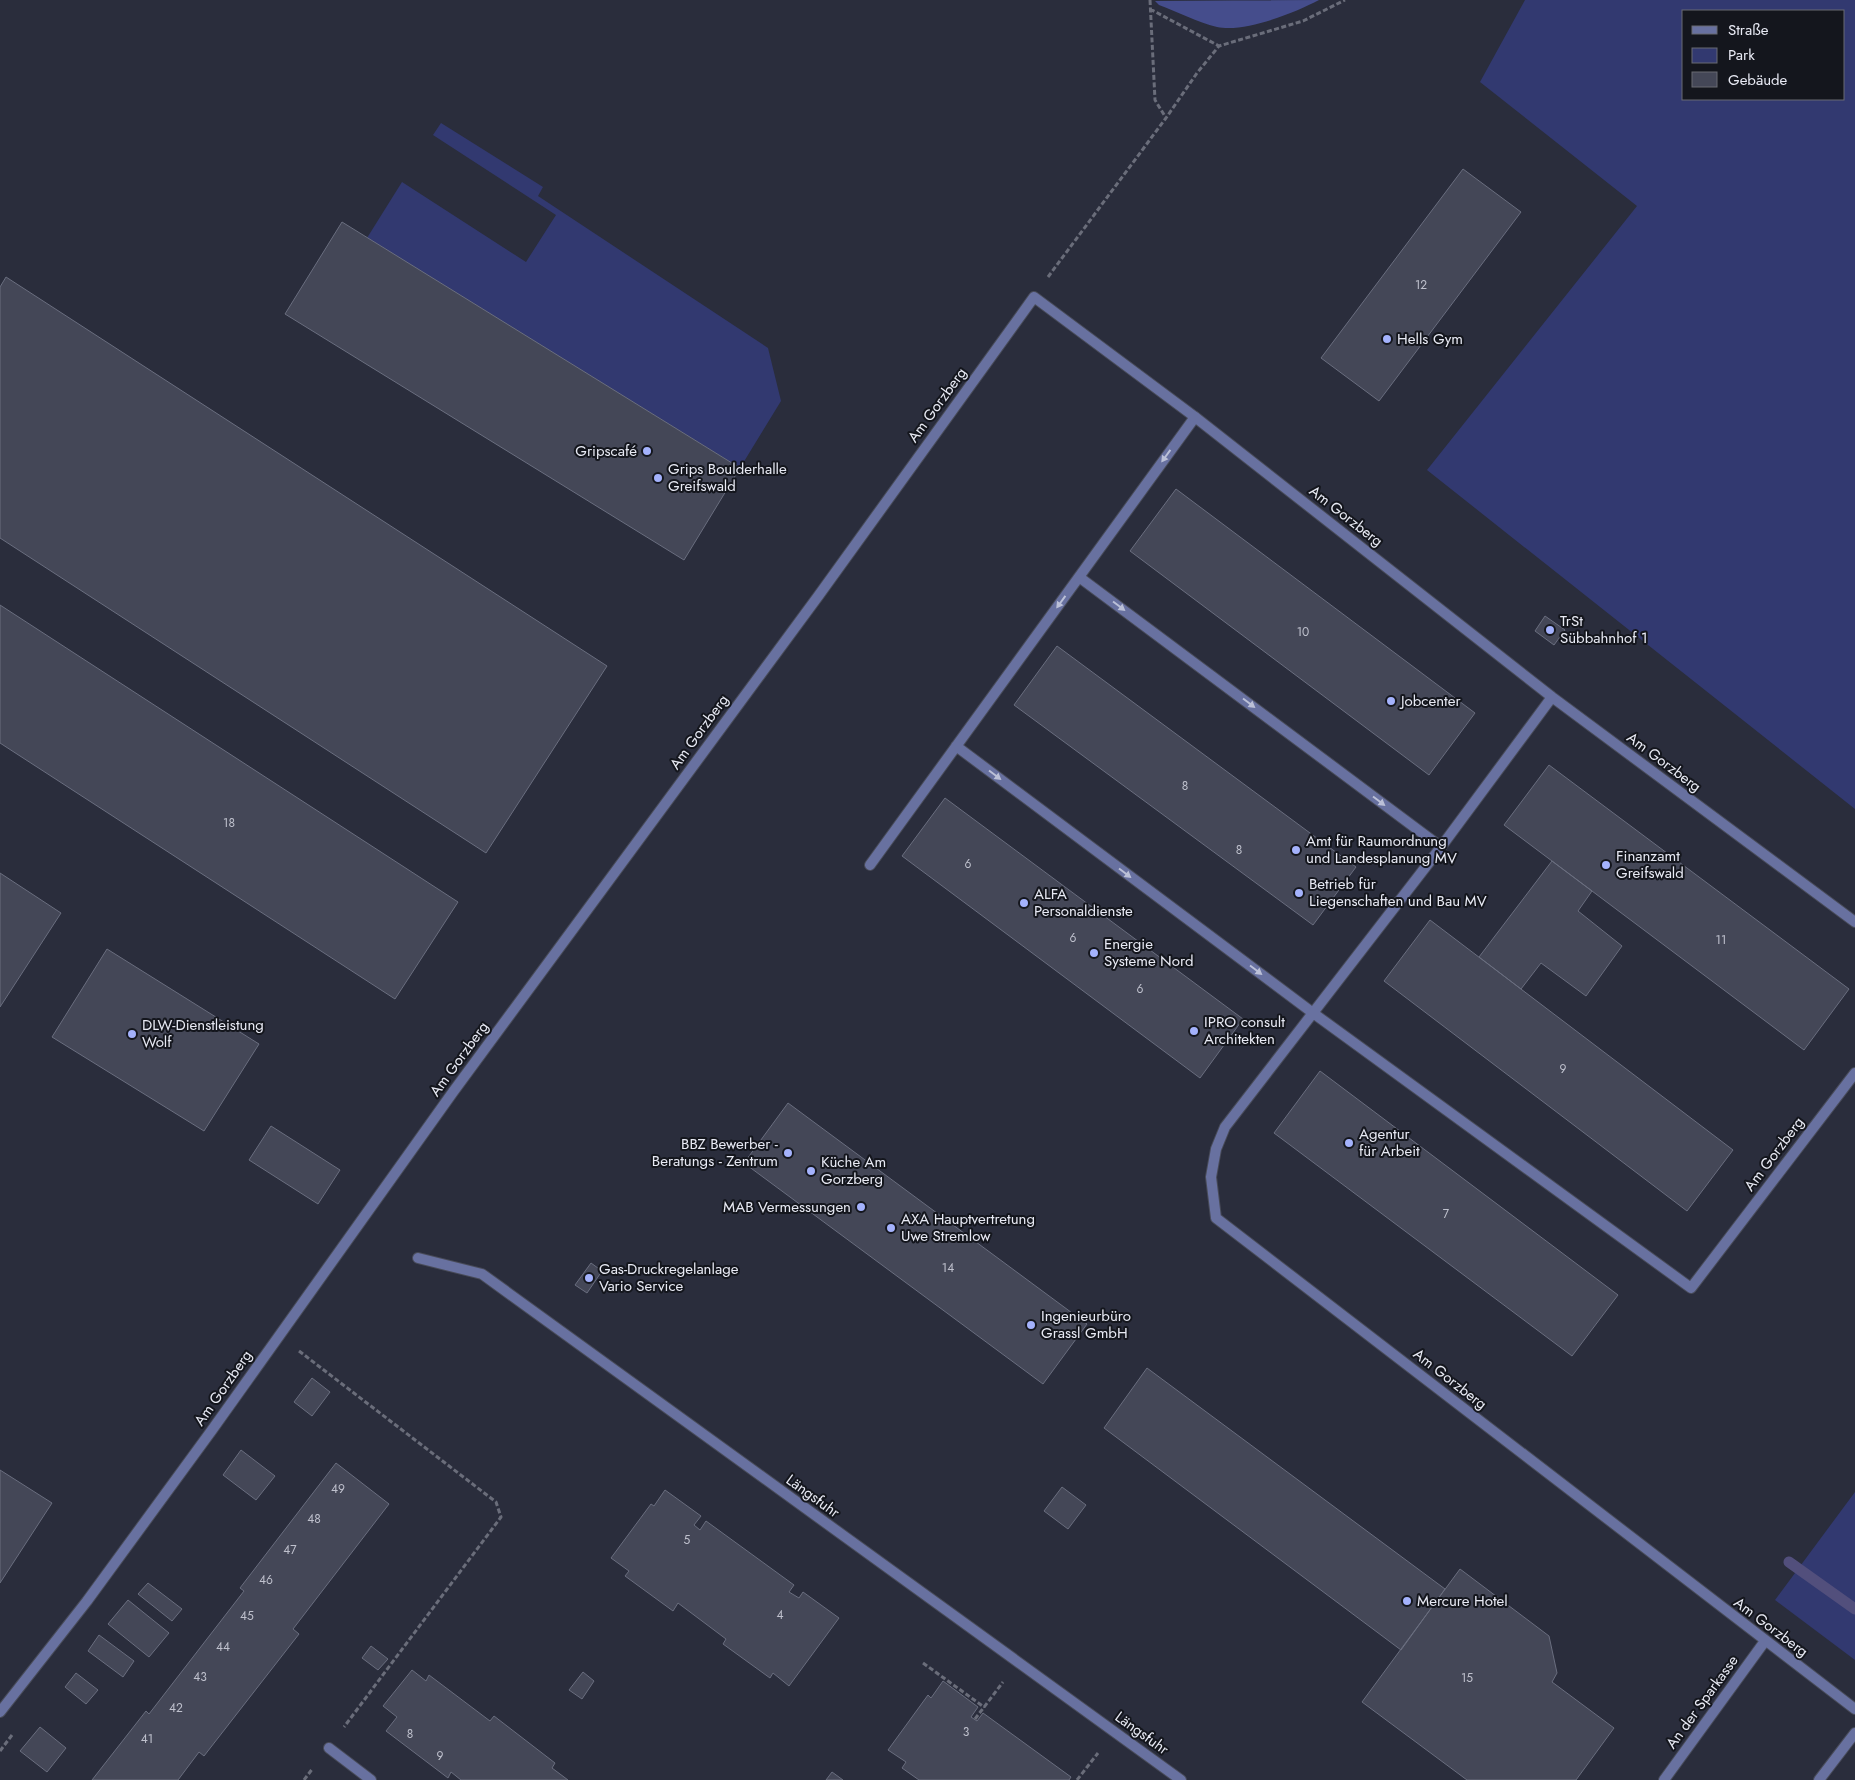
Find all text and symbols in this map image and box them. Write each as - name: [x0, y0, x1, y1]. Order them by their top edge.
- legend: [1682, 10, 1845, 100]
- text: Straße: [1728, 19, 1769, 41]
- text: Park: [1728, 44, 1755, 66]
- text: Gebäude: [1728, 69, 1788, 91]
- house number: 12: [1415, 276, 1427, 294]
- place label: Hells Gym: [1397, 328, 1463, 350]
- marker: Hells Gym: [1381, 333, 1393, 345]
- street label: Am Gorzberg: [902, 363, 972, 447]
- place label: Gripscafé: [575, 440, 637, 462]
- marker: Gripscafé: [641, 445, 653, 457]
- one-way arrow: [1161, 449, 1172, 462]
- place label: Grips Boulderhalle Greifswald: [668, 458, 787, 497]
- marker: Grips Boulderhalle Greifswald: [652, 472, 664, 484]
- street label: Am Gorzberg: [1304, 480, 1388, 552]
- one-way arrow: [1056, 595, 1066, 609]
- one-way arrow: [1112, 601, 1126, 611]
- place label: TrSt Sübbahnhof 1: [1560, 610, 1648, 649]
- house number: 10: [1297, 623, 1309, 641]
- marker: TrSt Sübbahnhof 1: [1544, 624, 1556, 636]
- street label: Am Gorzberg: [664, 690, 734, 774]
- place label: Jobcenter: [1399, 690, 1461, 712]
- marker: Jobcenter: [1385, 695, 1397, 707]
- one-way arrow: [1242, 698, 1255, 709]
- street label: Am Gorzberg: [1622, 727, 1706, 797]
- one-way arrow: [988, 770, 1001, 781]
- house number: 8: [1182, 777, 1188, 795]
- one-way arrow: [1372, 795, 1385, 806]
- house number: 18: [223, 814, 235, 832]
- place label: Amt für Raumordnung und Landesplanung MV: [1306, 830, 1457, 869]
- house number: 8: [1236, 841, 1242, 859]
- marker: Amt für Raumordnung und Landesplanung MV: [1290, 844, 1302, 856]
- place label: Finanzamt Greifswald: [1616, 845, 1684, 884]
- house number: 6: [965, 855, 972, 873]
- marker: Finanzamt Greifswald: [1600, 859, 1612, 871]
- one-way arrow: [1118, 867, 1131, 878]
- place label: Betrieb für Liegenschaften und Bau MV: [1309, 873, 1487, 912]
- place label: ALFA Personaldienste: [1034, 883, 1133, 922]
- marker: Betrieb für Liegenschaften und Bau MV: [1293, 887, 1305, 899]
- marker: ALFA Personaldienste: [1018, 897, 1030, 909]
- house number: 6: [1070, 929, 1077, 947]
- house number: 11: [1716, 931, 1726, 949]
- place label: Energie Systeme Nord: [1104, 933, 1194, 972]
- marker: Energie Systeme Nord: [1088, 947, 1100, 959]
- one-way arrow: [1249, 965, 1263, 975]
- house number: 6: [1137, 980, 1144, 998]
- place label: IPRO consult Architekten: [1204, 1011, 1285, 1050]
- place label: DLW-Dienstleistung Wolf: [142, 1014, 264, 1053]
- street label: Am Gorzberg: [424, 1017, 494, 1101]
- marker: IPRO consult Architekten: [1188, 1025, 1200, 1037]
- marker: DLW-Dienstleistung Wolf: [126, 1028, 138, 1040]
- house number: 9: [1560, 1060, 1567, 1078]
- street label: Am Gorzberg: [1739, 1112, 1809, 1196]
- place label: Agentur für Arbeit: [1359, 1123, 1420, 1162]
- place label: BBZ Bewerber - Beratungs - Zentrum: [652, 1133, 779, 1172]
- marker: Agentur für Arbeit: [1343, 1137, 1355, 1149]
- marker: BBZ Bewerber - Beratungs - Zentrum: [782, 1147, 794, 1159]
- place label: Küche Am Gorzberg: [821, 1151, 886, 1190]
- marker: Küche Am Gorzberg: [805, 1165, 817, 1177]
- place label: MAB Vermessungen: [723, 1196, 851, 1218]
- marker: MAB Vermessungen: [855, 1201, 867, 1213]
- house number: 7: [1443, 1205, 1450, 1223]
- place label: AXA Hauptvertretung Uwe Stremlow: [901, 1208, 1035, 1247]
- marker: AXA Hauptvertretung Uwe Stremlow: [885, 1222, 897, 1234]
- place label: Gas-Druckregelanlage Vario Service: [599, 1258, 739, 1297]
- house number: 14: [942, 1259, 954, 1277]
- marker: Gas-Druckregelanlage Vario Service: [583, 1272, 595, 1284]
- place label: Ingenieurbüro Grassl GmbH: [1041, 1305, 1131, 1344]
- marker: Ingenieurbüro Grassl GmbH: [1025, 1319, 1037, 1331]
- street label: Am Gorzberg: [1408, 1343, 1492, 1415]
- street label: Am Gorzberg: [189, 1346, 257, 1430]
- street label: Längsfuhr: [782, 1469, 845, 1524]
- house number: 49: [331, 1480, 345, 1498]
- house number: 48: [307, 1510, 321, 1528]
- house number: 5: [684, 1531, 691, 1549]
- house number: 47: [283, 1541, 297, 1559]
- house number: 46: [259, 1571, 273, 1589]
- place label: Mercure Hotel: [1417, 1590, 1508, 1612]
- street label: Am Gorzberg: [1729, 1592, 1813, 1662]
- marker: Mercure Hotel: [1401, 1595, 1413, 1607]
- house number: 4: [777, 1606, 784, 1624]
- house number: 45: [240, 1607, 254, 1625]
- house number: 44: [216, 1638, 230, 1656]
- street label: An der Sparkasse: [1660, 1650, 1744, 1753]
- house number: 43: [193, 1668, 207, 1686]
- house number: 15: [1461, 1669, 1473, 1687]
- house number: 42: [169, 1699, 183, 1717]
- street label: Längsfuhr: [1111, 1706, 1174, 1761]
- house number: 3: [963, 1723, 970, 1741]
- house number: 8: [407, 1725, 413, 1743]
- house number: 41: [141, 1730, 153, 1748]
- house number: 9: [437, 1747, 444, 1765]

